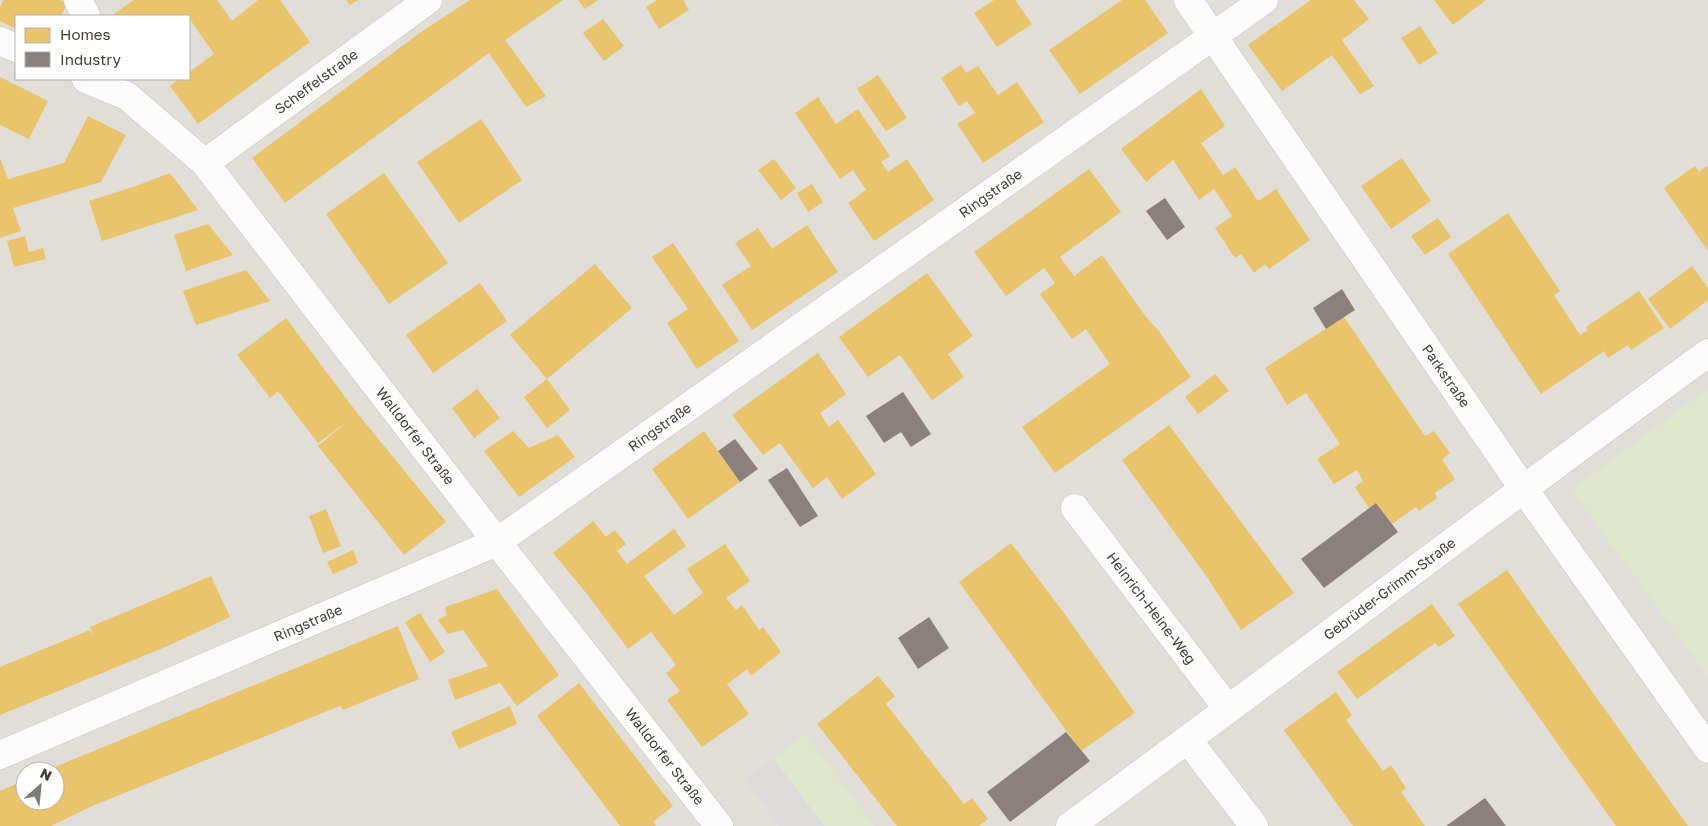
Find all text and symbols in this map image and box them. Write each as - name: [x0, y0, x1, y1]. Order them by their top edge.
- legend: [15, 15, 190, 80]
- text: Homes: [60, 25, 110, 43]
- street label: Scheffelstraße: [271, 45, 361, 117]
- text: Industry: [60, 50, 121, 68]
- street label: Ringstraße: [955, 165, 1025, 221]
- street label: Parkstraße: [1419, 341, 1474, 411]
- street label: Walldorfer Straße: [373, 384, 459, 488]
- street label: Ringstraße: [625, 399, 694, 455]
- street label: Gebrüder-Grimm-Straße: [1320, 534, 1459, 643]
- street label: Heinrich-Heine-Weg: [1104, 549, 1200, 667]
- street label: Ringstraße: [271, 600, 345, 645]
- street label: Walldorfer Straße: [622, 704, 708, 808]
- north arrow: [15, 761, 65, 811]
- text: N: [38, 764, 55, 784]

